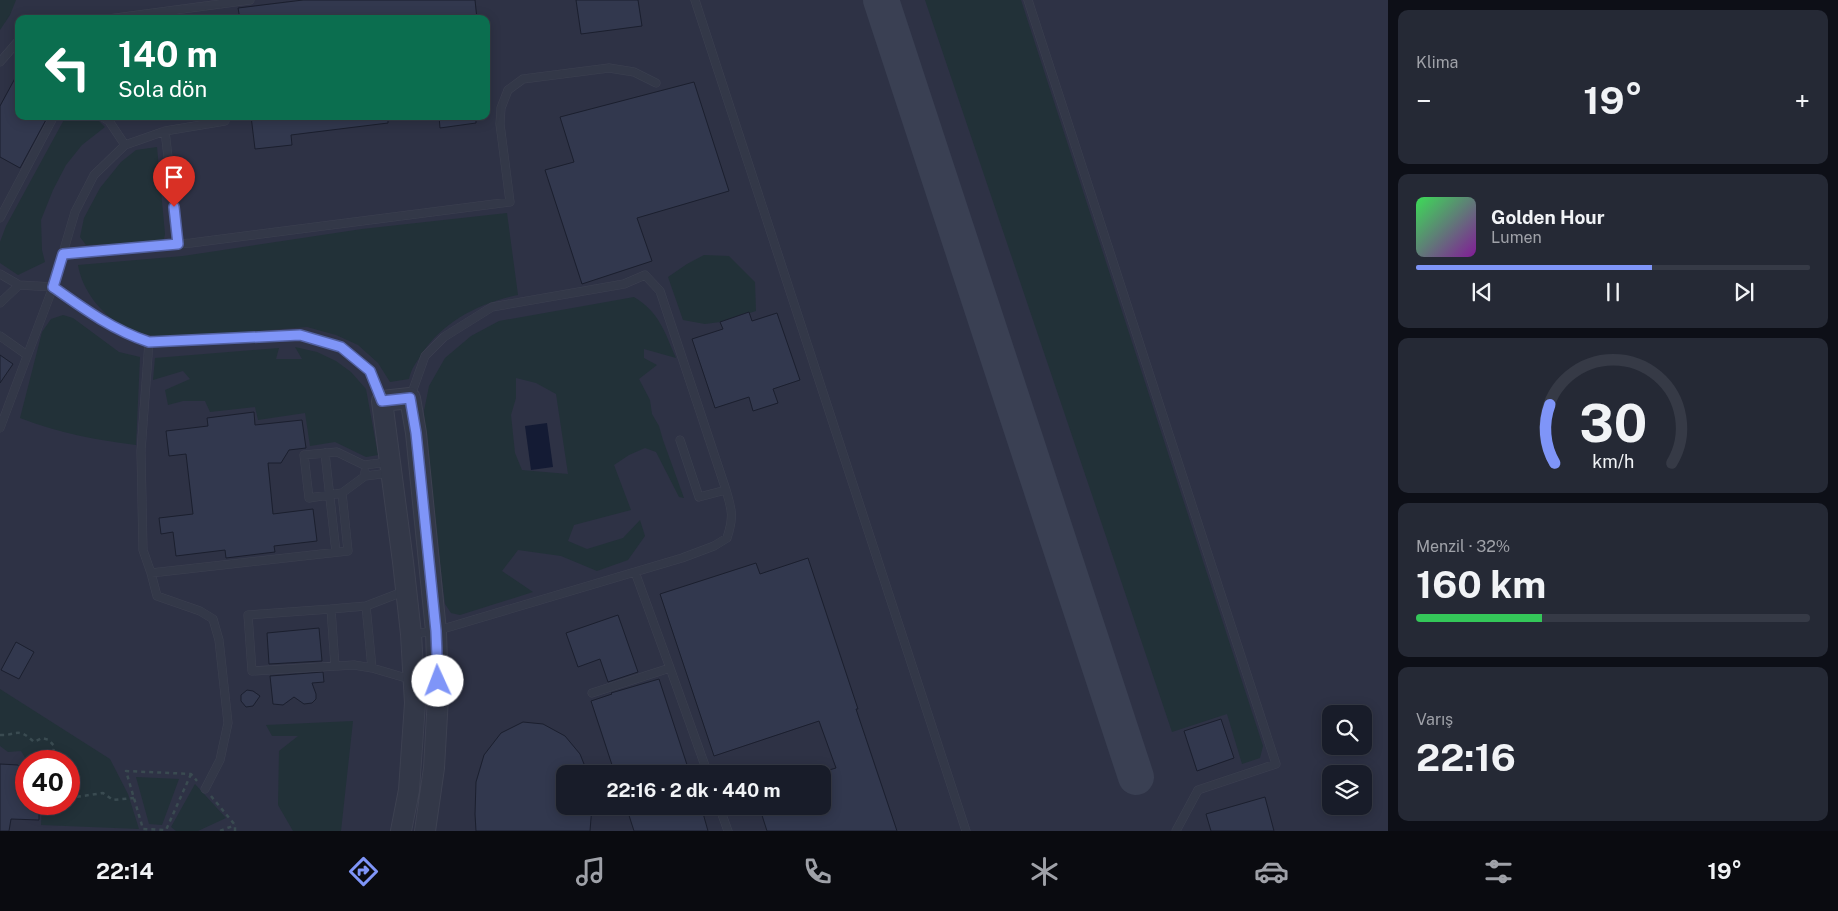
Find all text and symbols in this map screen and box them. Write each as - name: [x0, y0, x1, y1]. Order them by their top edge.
- text: 140 m: [118, 34, 218, 75]
- icon: left: [35, 35, 100, 100]
- text: Klima: [1416, 53, 1458, 72]
- text: Sola dön: [118, 76, 207, 102]
- text: 19°: [1583, 78, 1643, 123]
- text: −: [1416, 84, 1432, 117]
- text: +: [1794, 84, 1810, 117]
- pin: [153, 156, 195, 207]
- icon: arrive: [160, 163, 188, 191]
- text: Golden Hour: [1491, 206, 1605, 228]
- text: Lumen: [1491, 228, 1542, 247]
- icon: previous: [1468, 278, 1496, 306]
- icon: pause: [1599, 278, 1627, 306]
- icon: next: [1730, 278, 1758, 306]
- text: 30: [1579, 393, 1647, 454]
- text: km/h: [1592, 451, 1634, 472]
- text: Menzil · 32%: [1416, 537, 1510, 556]
- text: 160 km: [1416, 562, 1546, 607]
- position arrow: [411, 654, 463, 706]
- map controls: [1322, 705, 1372, 815]
- button: search: [1322, 705, 1372, 755]
- text: Varış: [1416, 710, 1453, 729]
- text: 22:16: [1416, 735, 1516, 780]
- speed limit sign: 40: [15, 750, 80, 815]
- button: layers: [1322, 765, 1372, 815]
- text: 22:16 · 2 dk · 440 m: [606, 779, 781, 801]
- icon: directions: [346, 854, 381, 889]
- icon: music: [573, 854, 608, 889]
- icon: phone: [800, 854, 835, 889]
- icon: climate: [1027, 854, 1062, 889]
- icon: car: [1254, 854, 1289, 889]
- icon: filters: [1481, 854, 1516, 889]
- text: 22:14: [96, 858, 154, 884]
- text: 19°: [1708, 858, 1742, 884]

